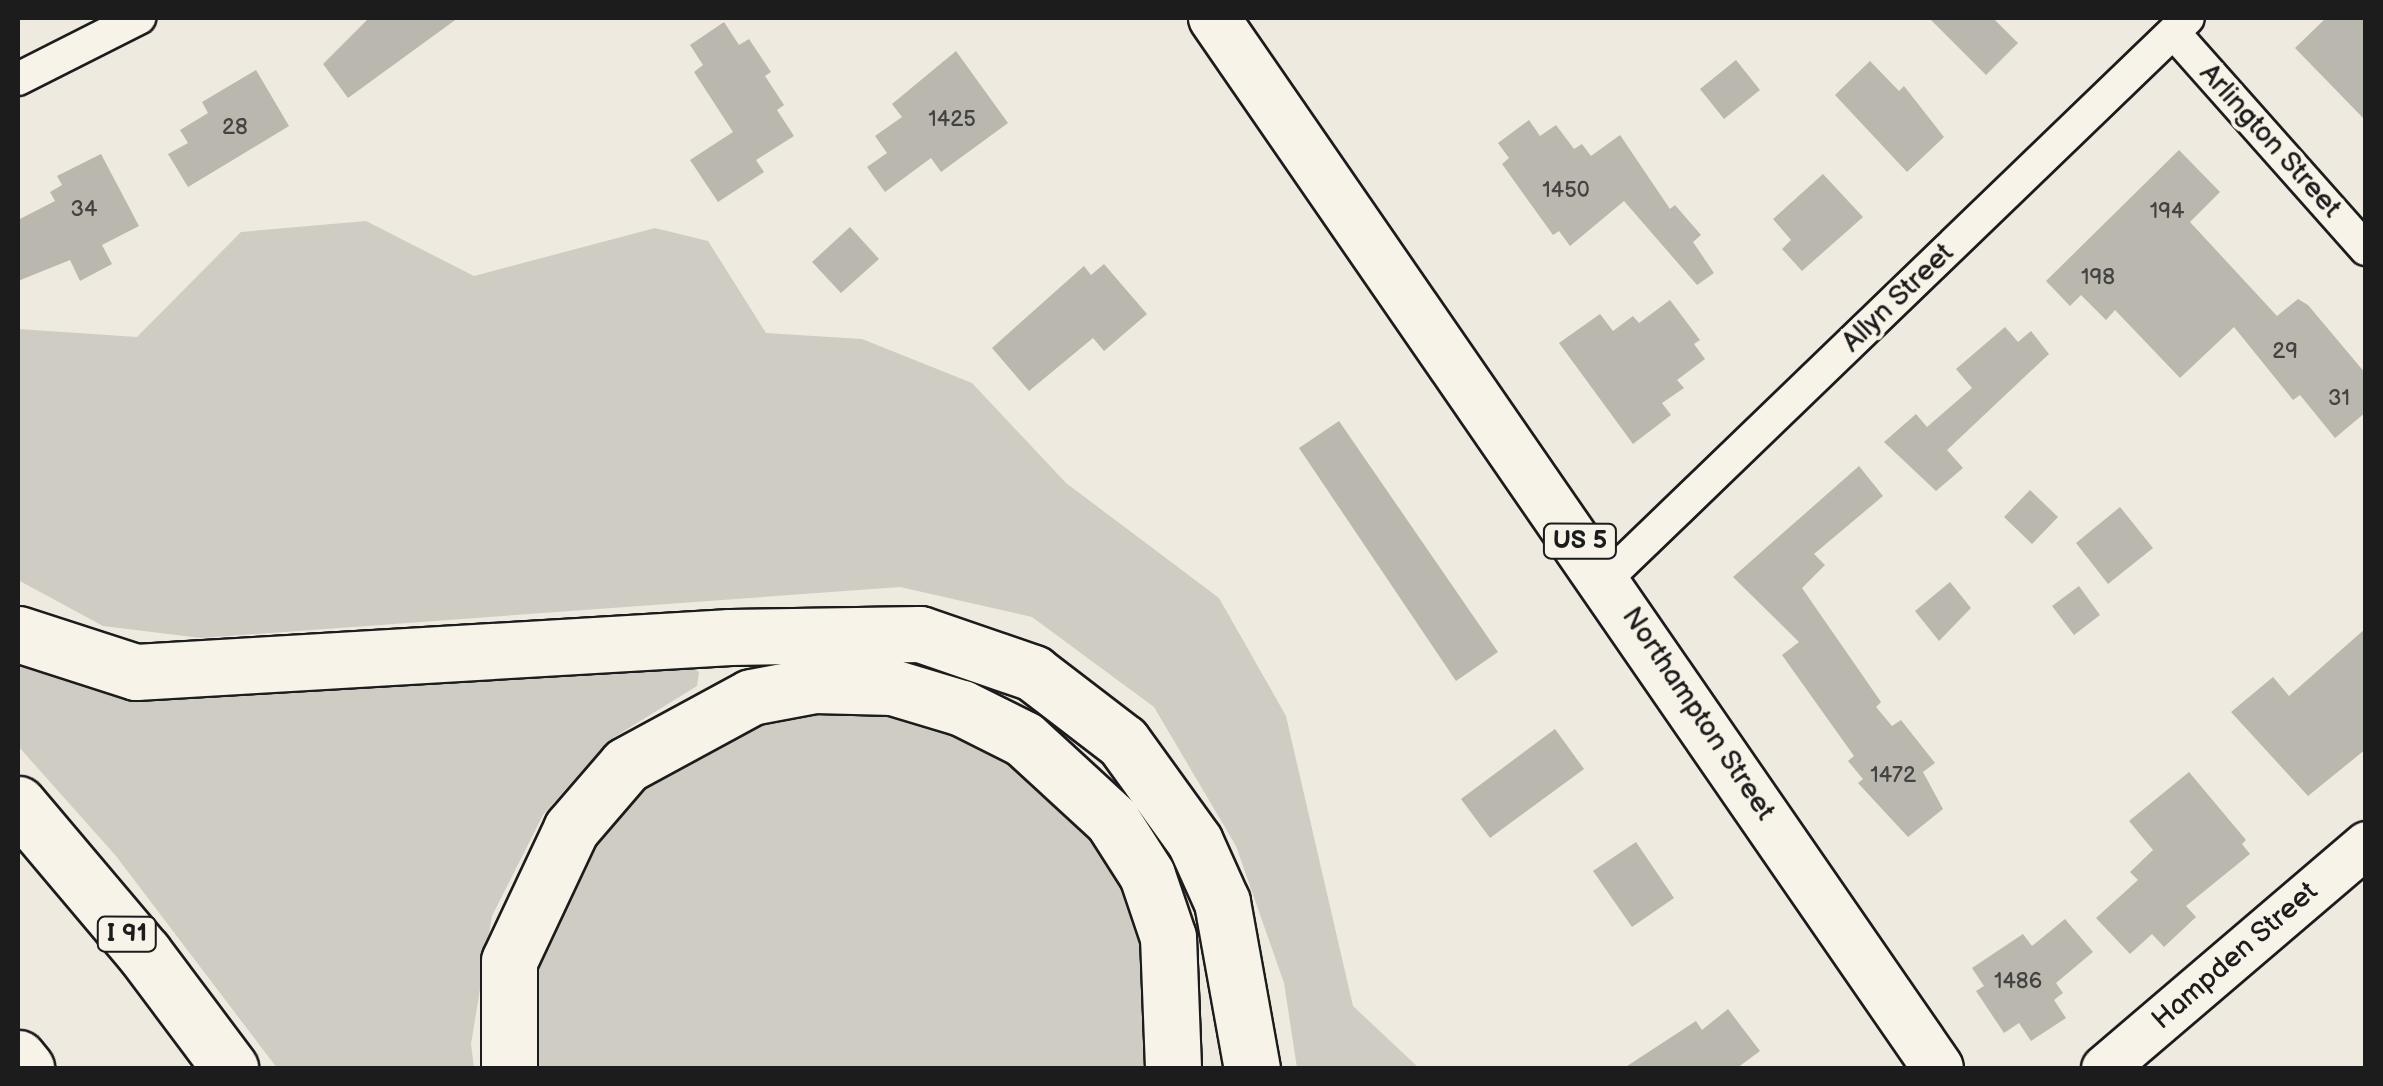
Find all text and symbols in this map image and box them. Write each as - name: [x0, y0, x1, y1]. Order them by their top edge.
- street label: Arlington Street: [2192, 57, 2348, 225]
- house number: 1425: [928, 107, 976, 133]
- house number: 28: [222, 115, 248, 141]
- house number: 1450: [1542, 178, 1590, 204]
- house number: 34: [71, 197, 97, 223]
- house number: 194: [2150, 199, 2184, 225]
- street label: Allyn Street: [1835, 236, 1961, 360]
- house number: 198: [2081, 265, 2115, 291]
- house number: 29: [2272, 339, 2298, 365]
- house number: 31: [2328, 386, 2350, 412]
- road number: US 5: [1542, 521, 1618, 561]
- street label: Northampton Street: [1614, 601, 1782, 827]
- house number: 1472: [1870, 763, 1916, 789]
- street label: Hampden Street: [2145, 875, 2325, 1037]
- road number: I 91: [94, 914, 160, 954]
- house number: 1486: [1994, 969, 2042, 995]

